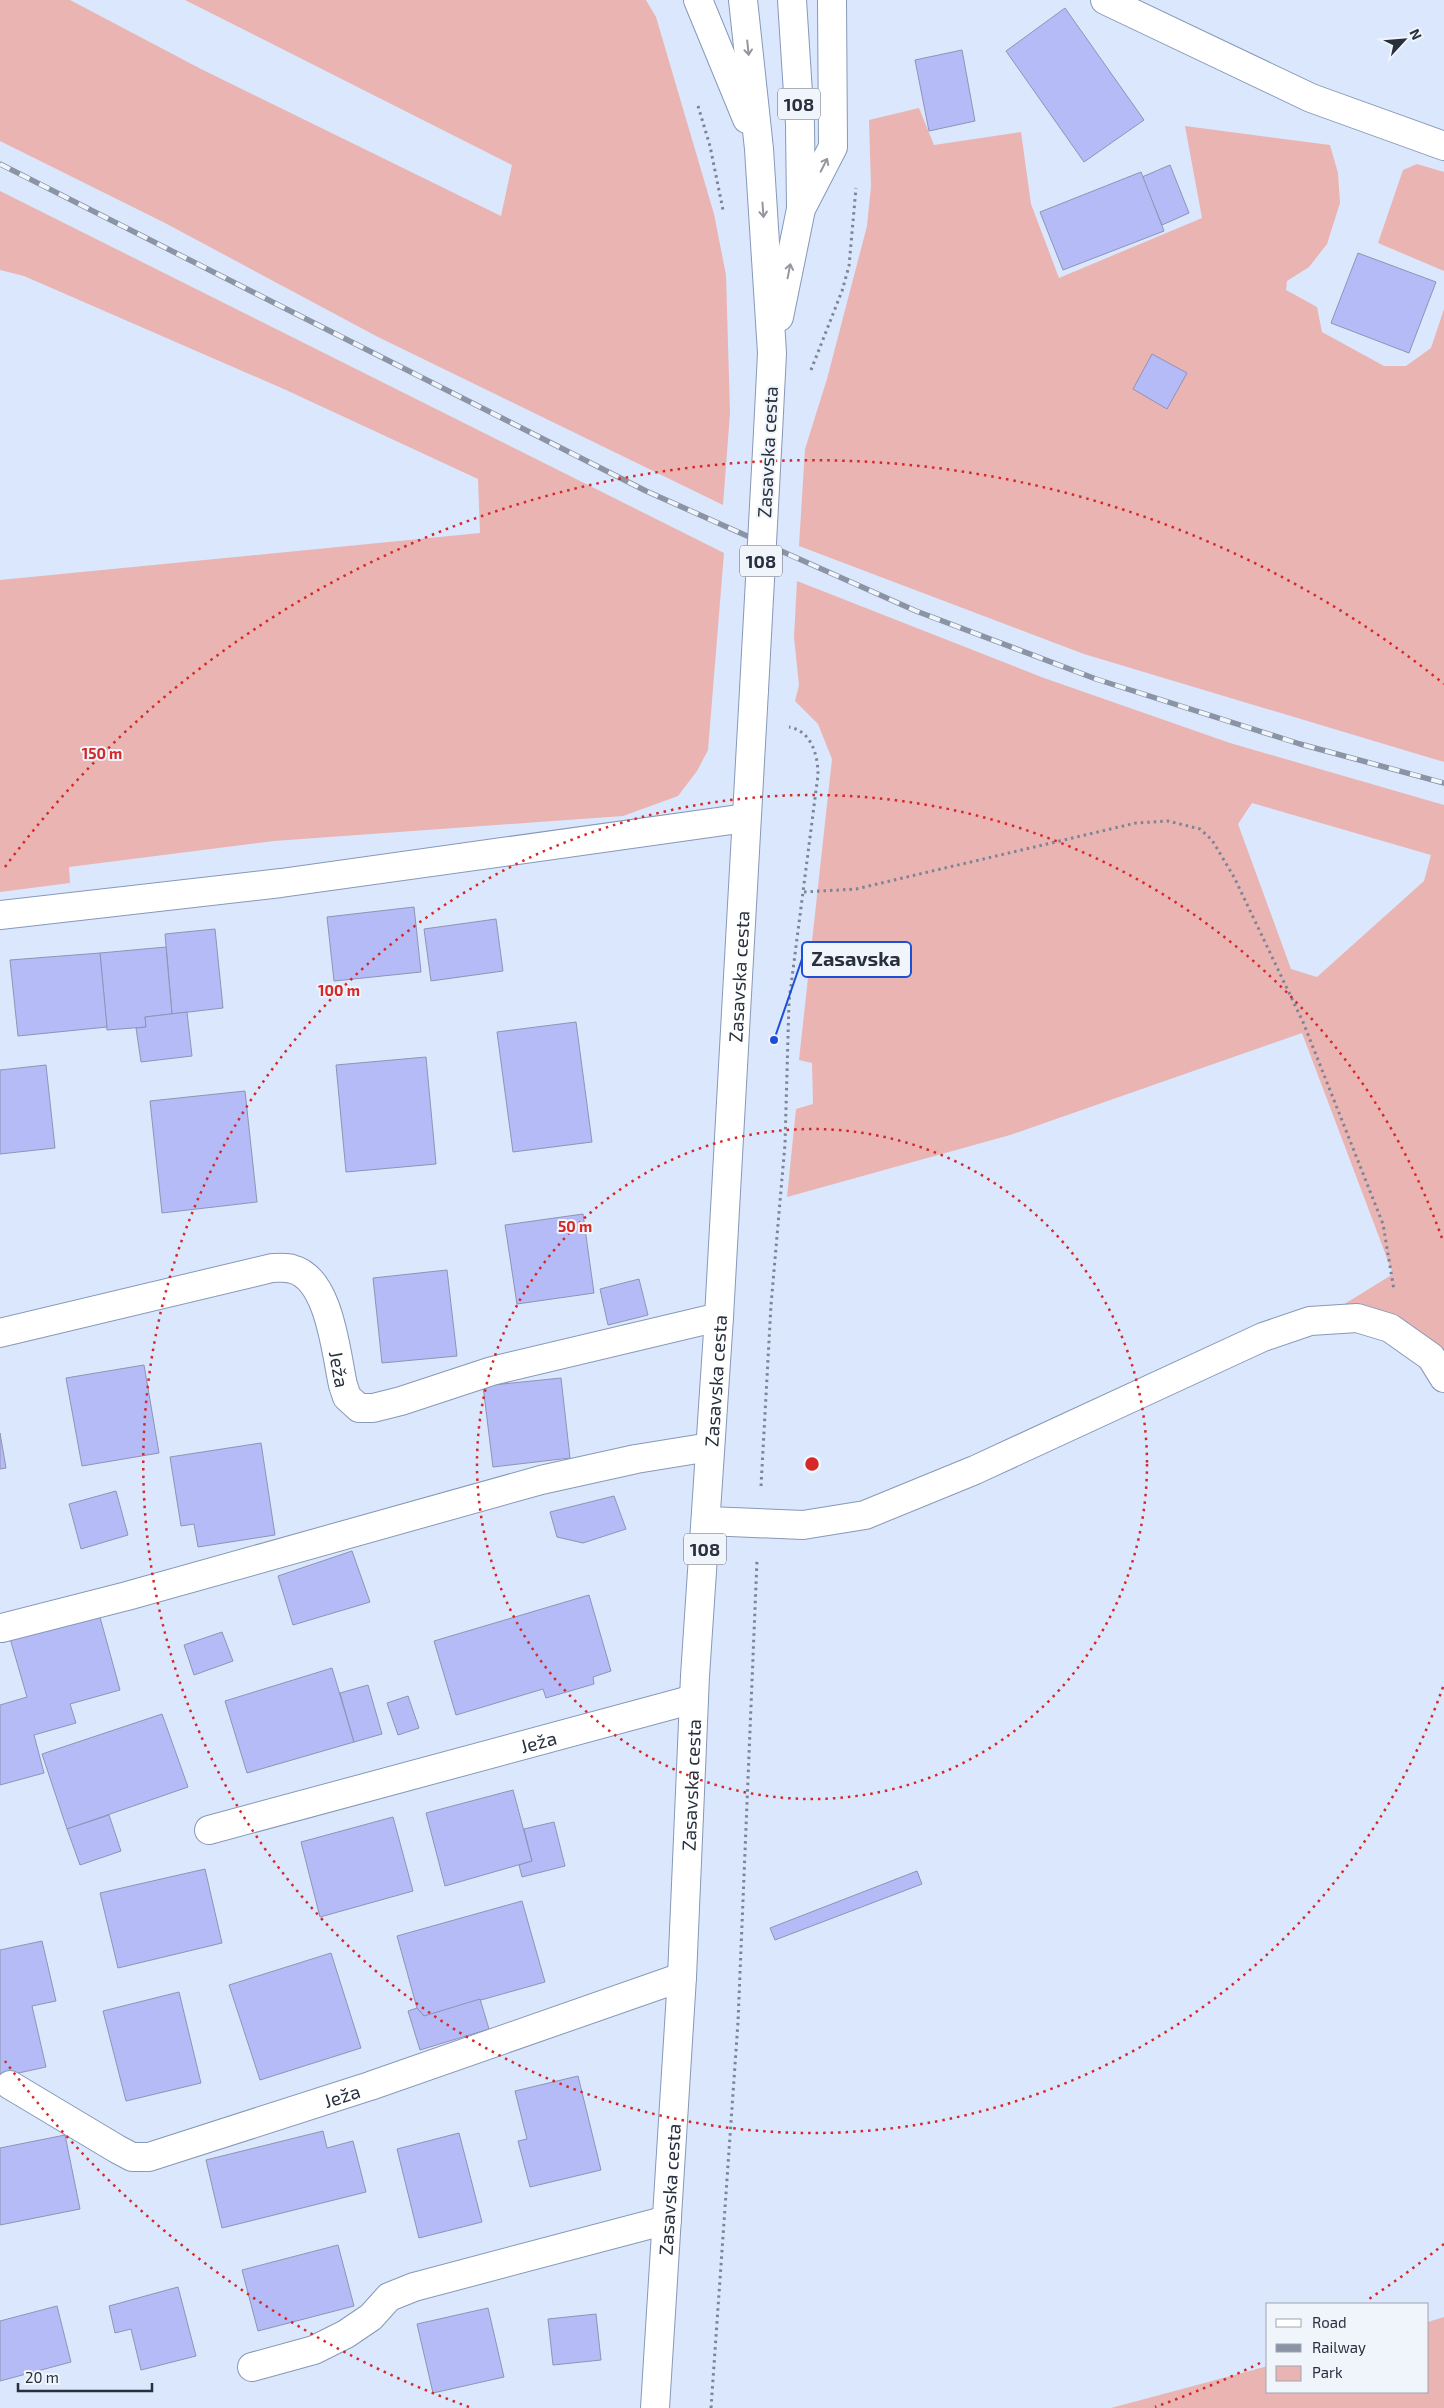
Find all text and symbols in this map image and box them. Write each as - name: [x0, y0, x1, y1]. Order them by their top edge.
- north arrow: [1379, 15, 1429, 65]
- text: N: [1406, 26, 1426, 42]
- one-way arrow: [743, 40, 753, 56]
- road number: 108: [778, 88, 820, 120]
- one-way arrow: [819, 158, 829, 173]
- one-way arrow: [758, 202, 767, 218]
- one-way arrow: [784, 263, 794, 279]
- street label: Zasavska cesta: [752, 385, 782, 519]
- road number: 108: [740, 546, 782, 576]
- text: 150 m: [82, 744, 122, 762]
- street label: Zasavska cesta: [723, 910, 753, 1043]
- callout: Zasavska: [802, 942, 911, 977]
- text: Zasavska: [811, 946, 901, 970]
- text: 100 m: [318, 981, 360, 999]
- text: 50 m: [558, 1217, 592, 1235]
- street label: Zasavska cesta: [699, 1314, 731, 1447]
- street label: Ježa: [325, 1349, 355, 1389]
- centre of rings: [803, 1455, 821, 1473]
- road number: 108: [684, 1534, 726, 1565]
- street label: Zasavska cesta: [676, 1719, 705, 1851]
- street label: Ježa: [517, 1725, 559, 1757]
- street label: Ježa: [321, 2079, 363, 2112]
- street label: Zasavska cesta: [653, 2123, 684, 2256]
- legend: [1266, 2303, 1429, 2393]
- text: Road: [1312, 2313, 1347, 2331]
- text: Railway: [1312, 2338, 1366, 2356]
- scale bar: [18, 2360, 151, 2392]
- text: Park: [1312, 2363, 1343, 2381]
- text: 20 m: [25, 2368, 59, 2386]

